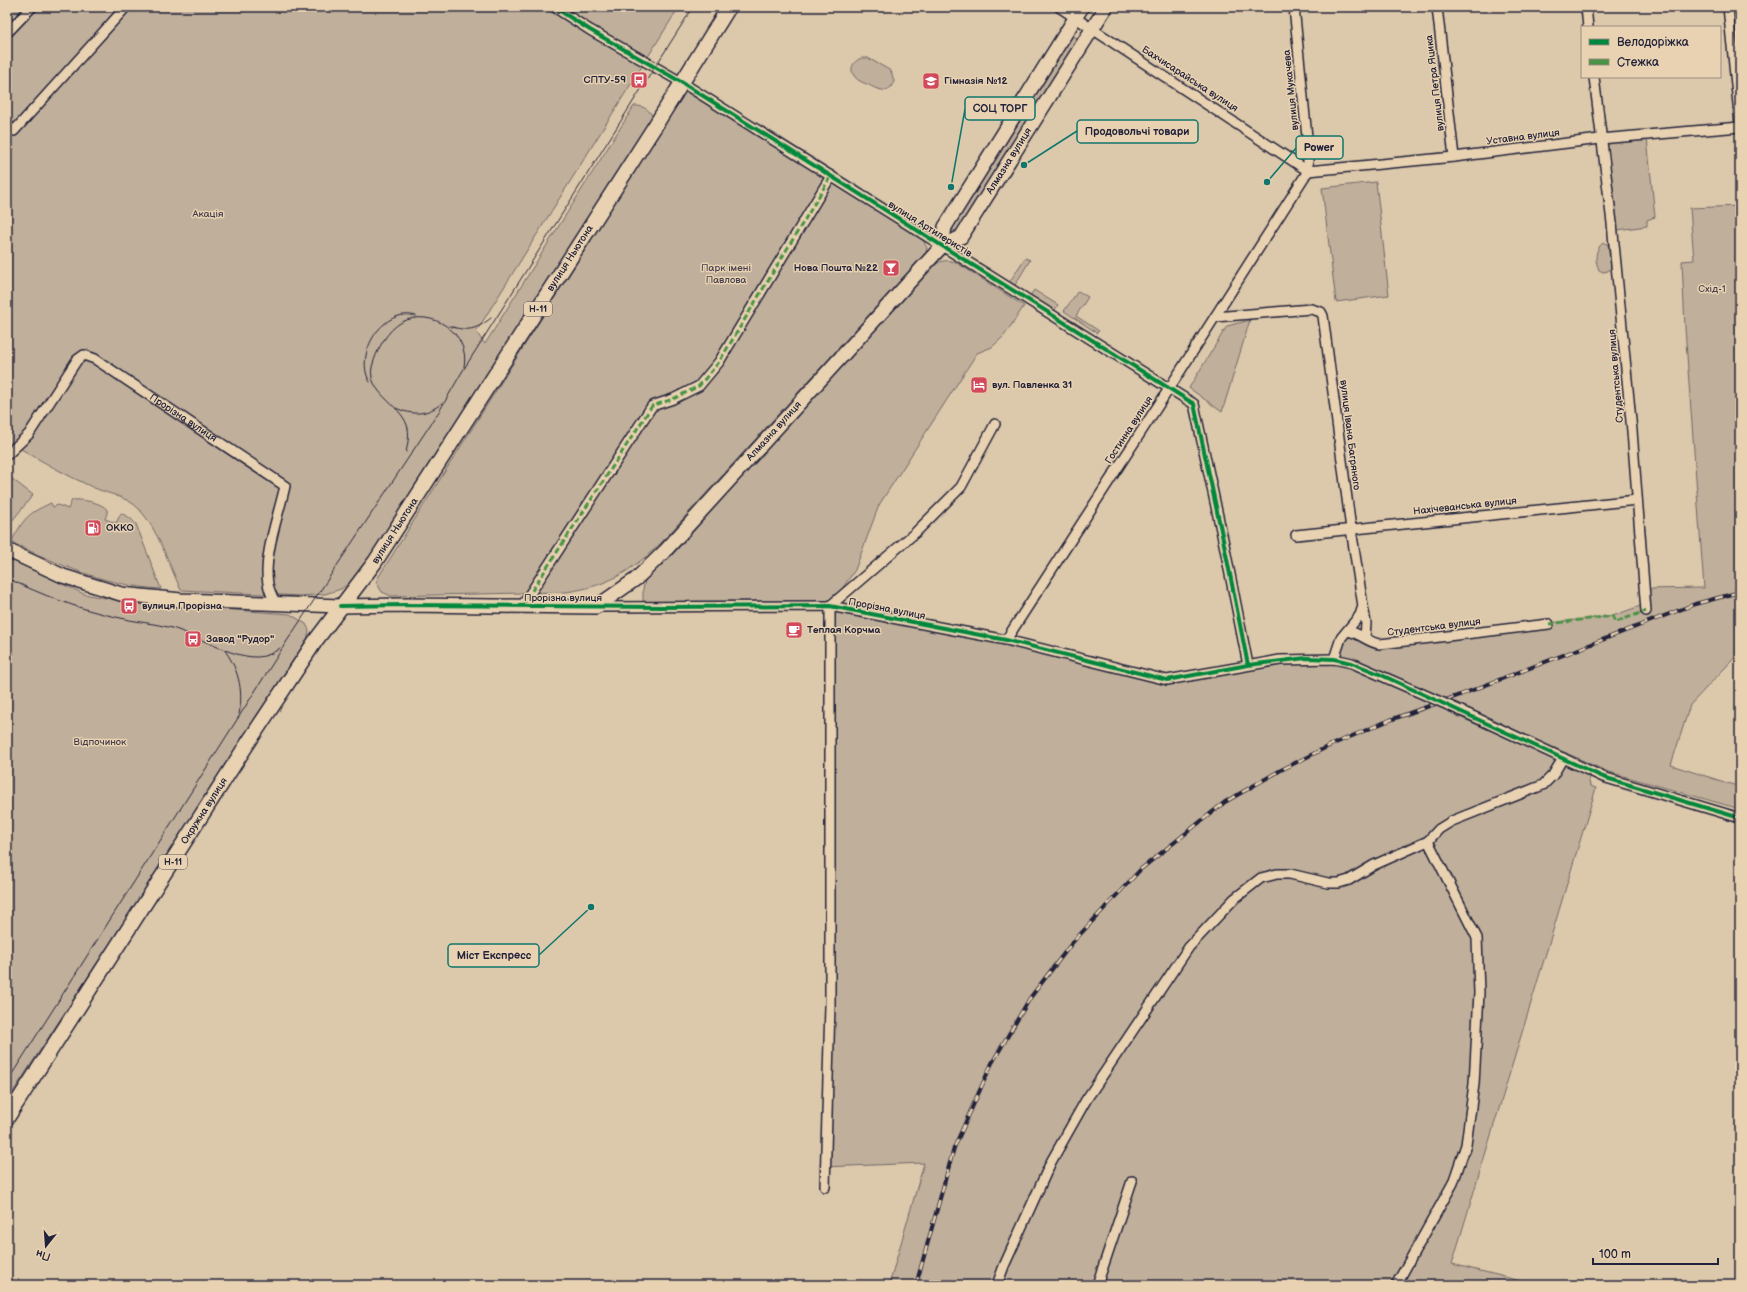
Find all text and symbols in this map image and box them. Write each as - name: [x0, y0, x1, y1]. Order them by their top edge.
- legend: [1581, 26, 1721, 78]
- street label: вулиця Петра Яцика: [1423, 34, 1447, 132]
- text: Велодоріжка: [1617, 35, 1689, 50]
- street label: Бахчисарайська вулиця: [1140, 43, 1241, 115]
- street label: вулиця Мукачева: [1281, 49, 1301, 131]
- text: Стежка: [1617, 55, 1659, 70]
- bus stop icon: СПТУ-59: [629, 70, 649, 90]
- school or university icon: Гімназія №12: [921, 71, 941, 91]
- place label: СПТУ-59: [584, 74, 626, 86]
- place label: Гімназія №12: [944, 75, 1008, 87]
- callout: СОЦ ТОРГ: [965, 97, 1035, 120]
- text: СОЦ ТОРГ: [973, 102, 1028, 115]
- callout: Продовольчі товари: [1077, 120, 1198, 143]
- street label: Алмазна вулиця: [983, 125, 1035, 197]
- text: Продовольчі товари: [1085, 125, 1189, 138]
- street label: Уставна вулиця: [1486, 126, 1561, 147]
- callout: Power: [1296, 136, 1343, 159]
- text: Power: [1304, 141, 1335, 154]
- street label: вулиця Артилеристів: [886, 198, 975, 260]
- park label: Акація: [191, 208, 224, 220]
- street label: вулиця Ньютона: [544, 223, 596, 294]
- bar icon: Нова Пошта №22: [881, 258, 901, 278]
- park label: Парк імені Павлова: [701, 262, 751, 286]
- place label: Нова Пошта №22: [794, 262, 878, 274]
- park label: Схід-1: [1698, 283, 1726, 295]
- road number: Н-11: [524, 302, 552, 316]
- street label: Студентська вулиця: [1606, 328, 1626, 423]
- hotel icon: вул. Павленка 31: [969, 375, 989, 395]
- place label: вул. Павленка 31: [992, 379, 1072, 391]
- street label: вулиця Івана Багряного: [1337, 379, 1363, 491]
- street label: Прорізна вулиця: [147, 391, 219, 445]
- street label: Гостинна вулиця: [1103, 394, 1156, 466]
- street label: Алмазна вулиця: [743, 399, 804, 464]
- street label: вулиця Ньютона: [369, 495, 421, 566]
- street label: Нахічеванська вулиця: [1413, 495, 1518, 517]
- fuel station icon: ОККО: [83, 518, 103, 538]
- place label: ОККО: [106, 522, 134, 534]
- street label: Прорізна вулиця: [524, 592, 602, 604]
- bus stop icon: вулиця Прорізна: [119, 596, 139, 616]
- street label: Прорізна вулиця: [848, 596, 927, 622]
- place label: вулиця Прорізна: [142, 600, 222, 612]
- street label: Студентська вулиця: [1387, 615, 1482, 639]
- cafe icon: Теплая Корчма: [784, 620, 804, 640]
- place label: Теплая Корчма: [807, 624, 880, 636]
- bus stop icon: Завод "Рудор": [183, 629, 203, 649]
- place label: Завод "Рудор": [206, 633, 274, 645]
- park label: Відпочинок: [74, 736, 127, 748]
- street label: Окружна вулиця: [178, 775, 230, 846]
- road number: Н-11: [159, 855, 187, 869]
- callout: Міст Експресс: [448, 944, 539, 967]
- text: Міст Експресс: [457, 949, 532, 962]
- north arrow: [26, 1226, 66, 1266]
- scale bar: [1593, 1240, 1718, 1266]
- text: Пн: [34, 1247, 52, 1263]
- text: 100 m: [1599, 1247, 1631, 1262]

